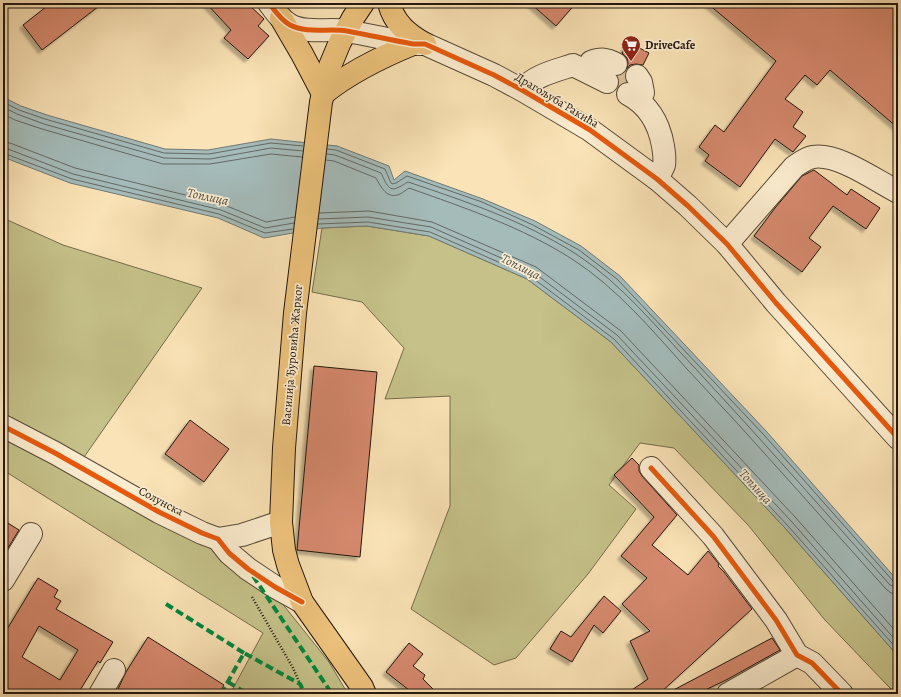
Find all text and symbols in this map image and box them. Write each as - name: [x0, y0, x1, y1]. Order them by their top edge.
- supermarket icon: DriveCafe: [620, 34, 642, 62]
- place label: DriveCafe: [645, 37, 696, 53]
- street label: Драгољуба Ракића: [512, 69, 602, 132]
- water label: Топлица: [186, 184, 230, 209]
- water label: Топлица: [498, 249, 543, 284]
- street label: Василија Ђуровића Жарког: [278, 284, 306, 426]
- water label: Топлица: [735, 465, 776, 508]
- street label: Солунска: [136, 483, 187, 520]

